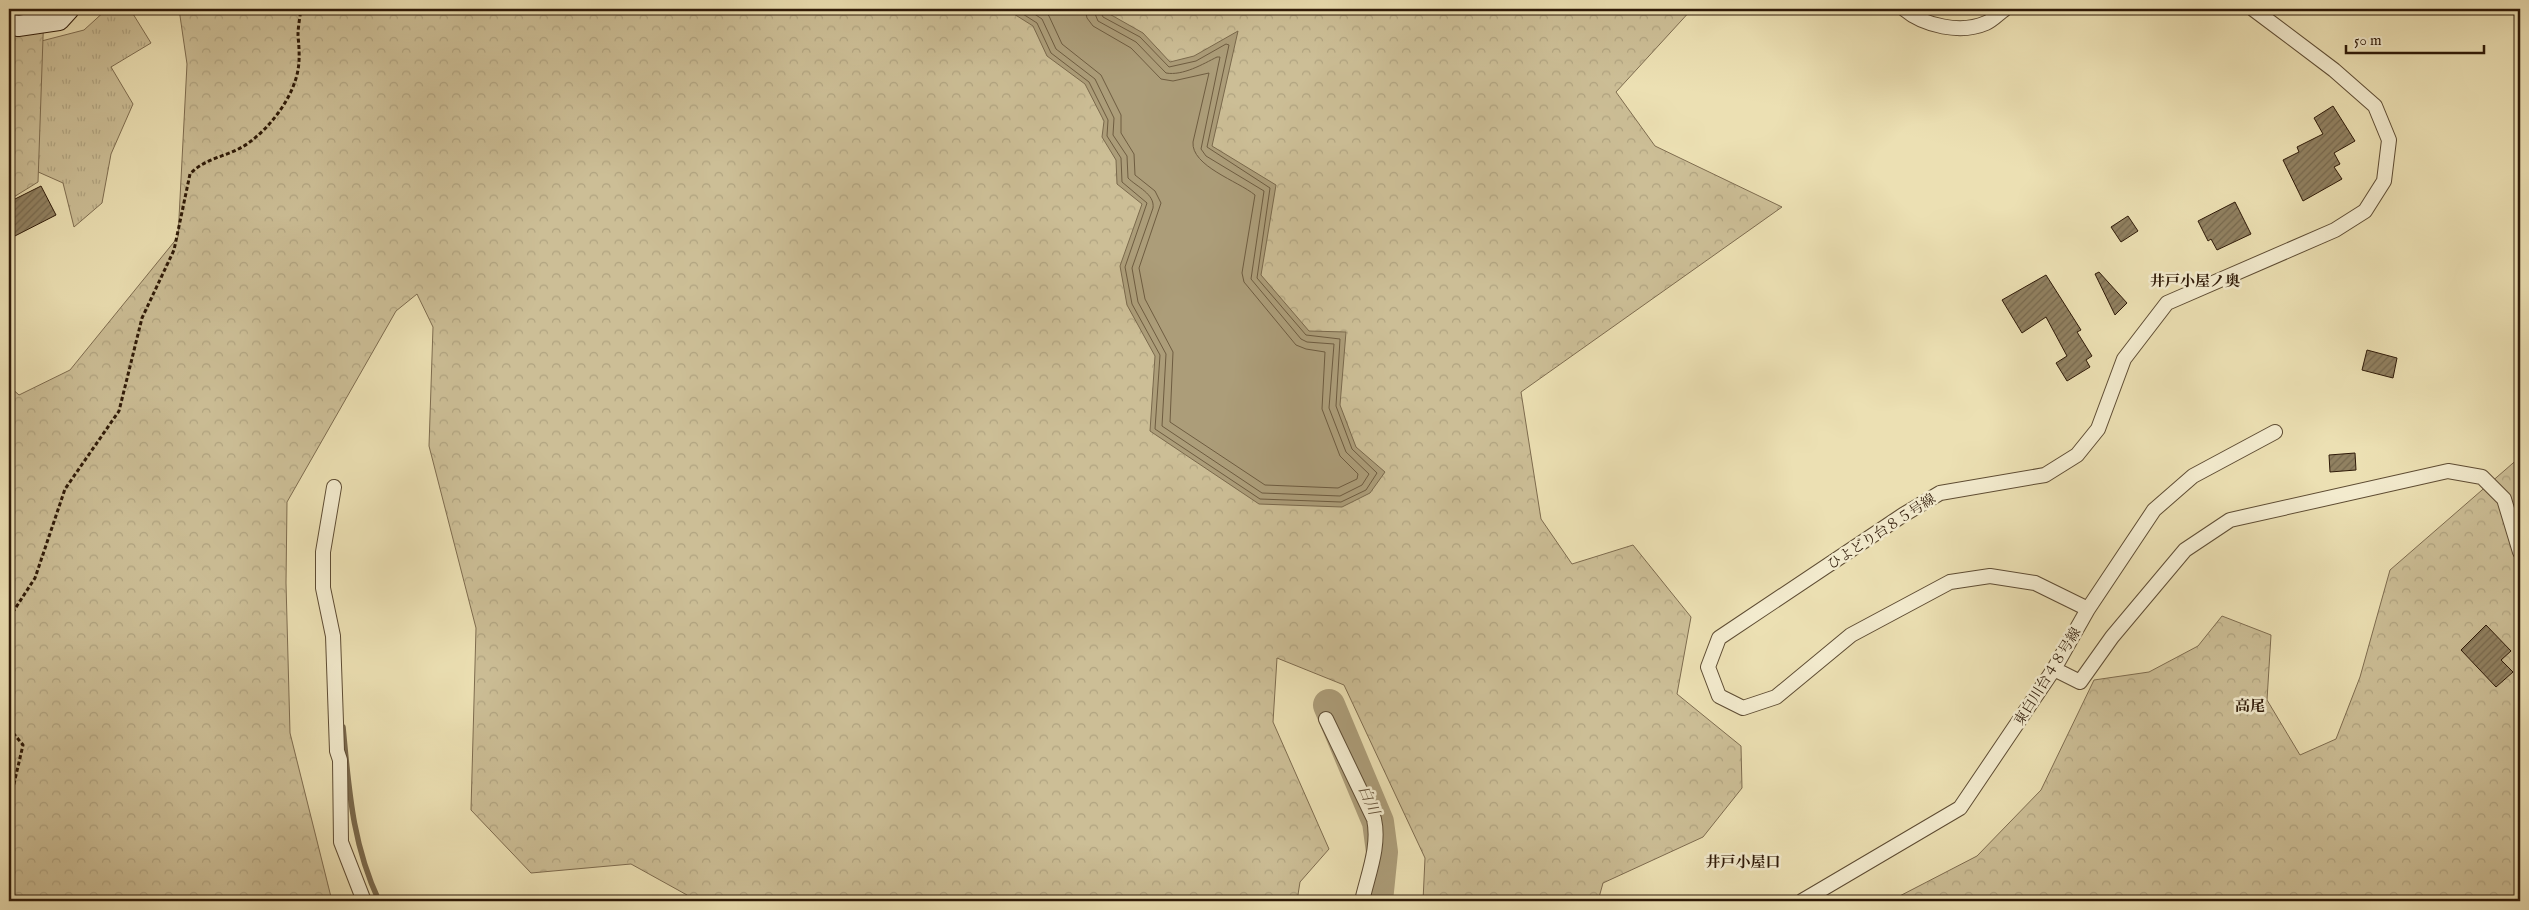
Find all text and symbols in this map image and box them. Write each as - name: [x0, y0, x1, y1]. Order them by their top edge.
- scale bar: [2346, 22, 2484, 54]
- text: 50 m: [2354, 31, 2382, 50]
- district label: 井戸小屋ノ奥: [2150, 272, 2240, 291]
- street label: ひよどり台８５号線: [1824, 490, 1939, 574]
- street label: 東白川台４８号線: [2011, 624, 2085, 729]
- district label: 高尾: [2235, 697, 2265, 716]
- water label: 白川: [1354, 783, 1384, 820]
- district label: 井戸小屋口: [1705, 853, 1781, 872]

